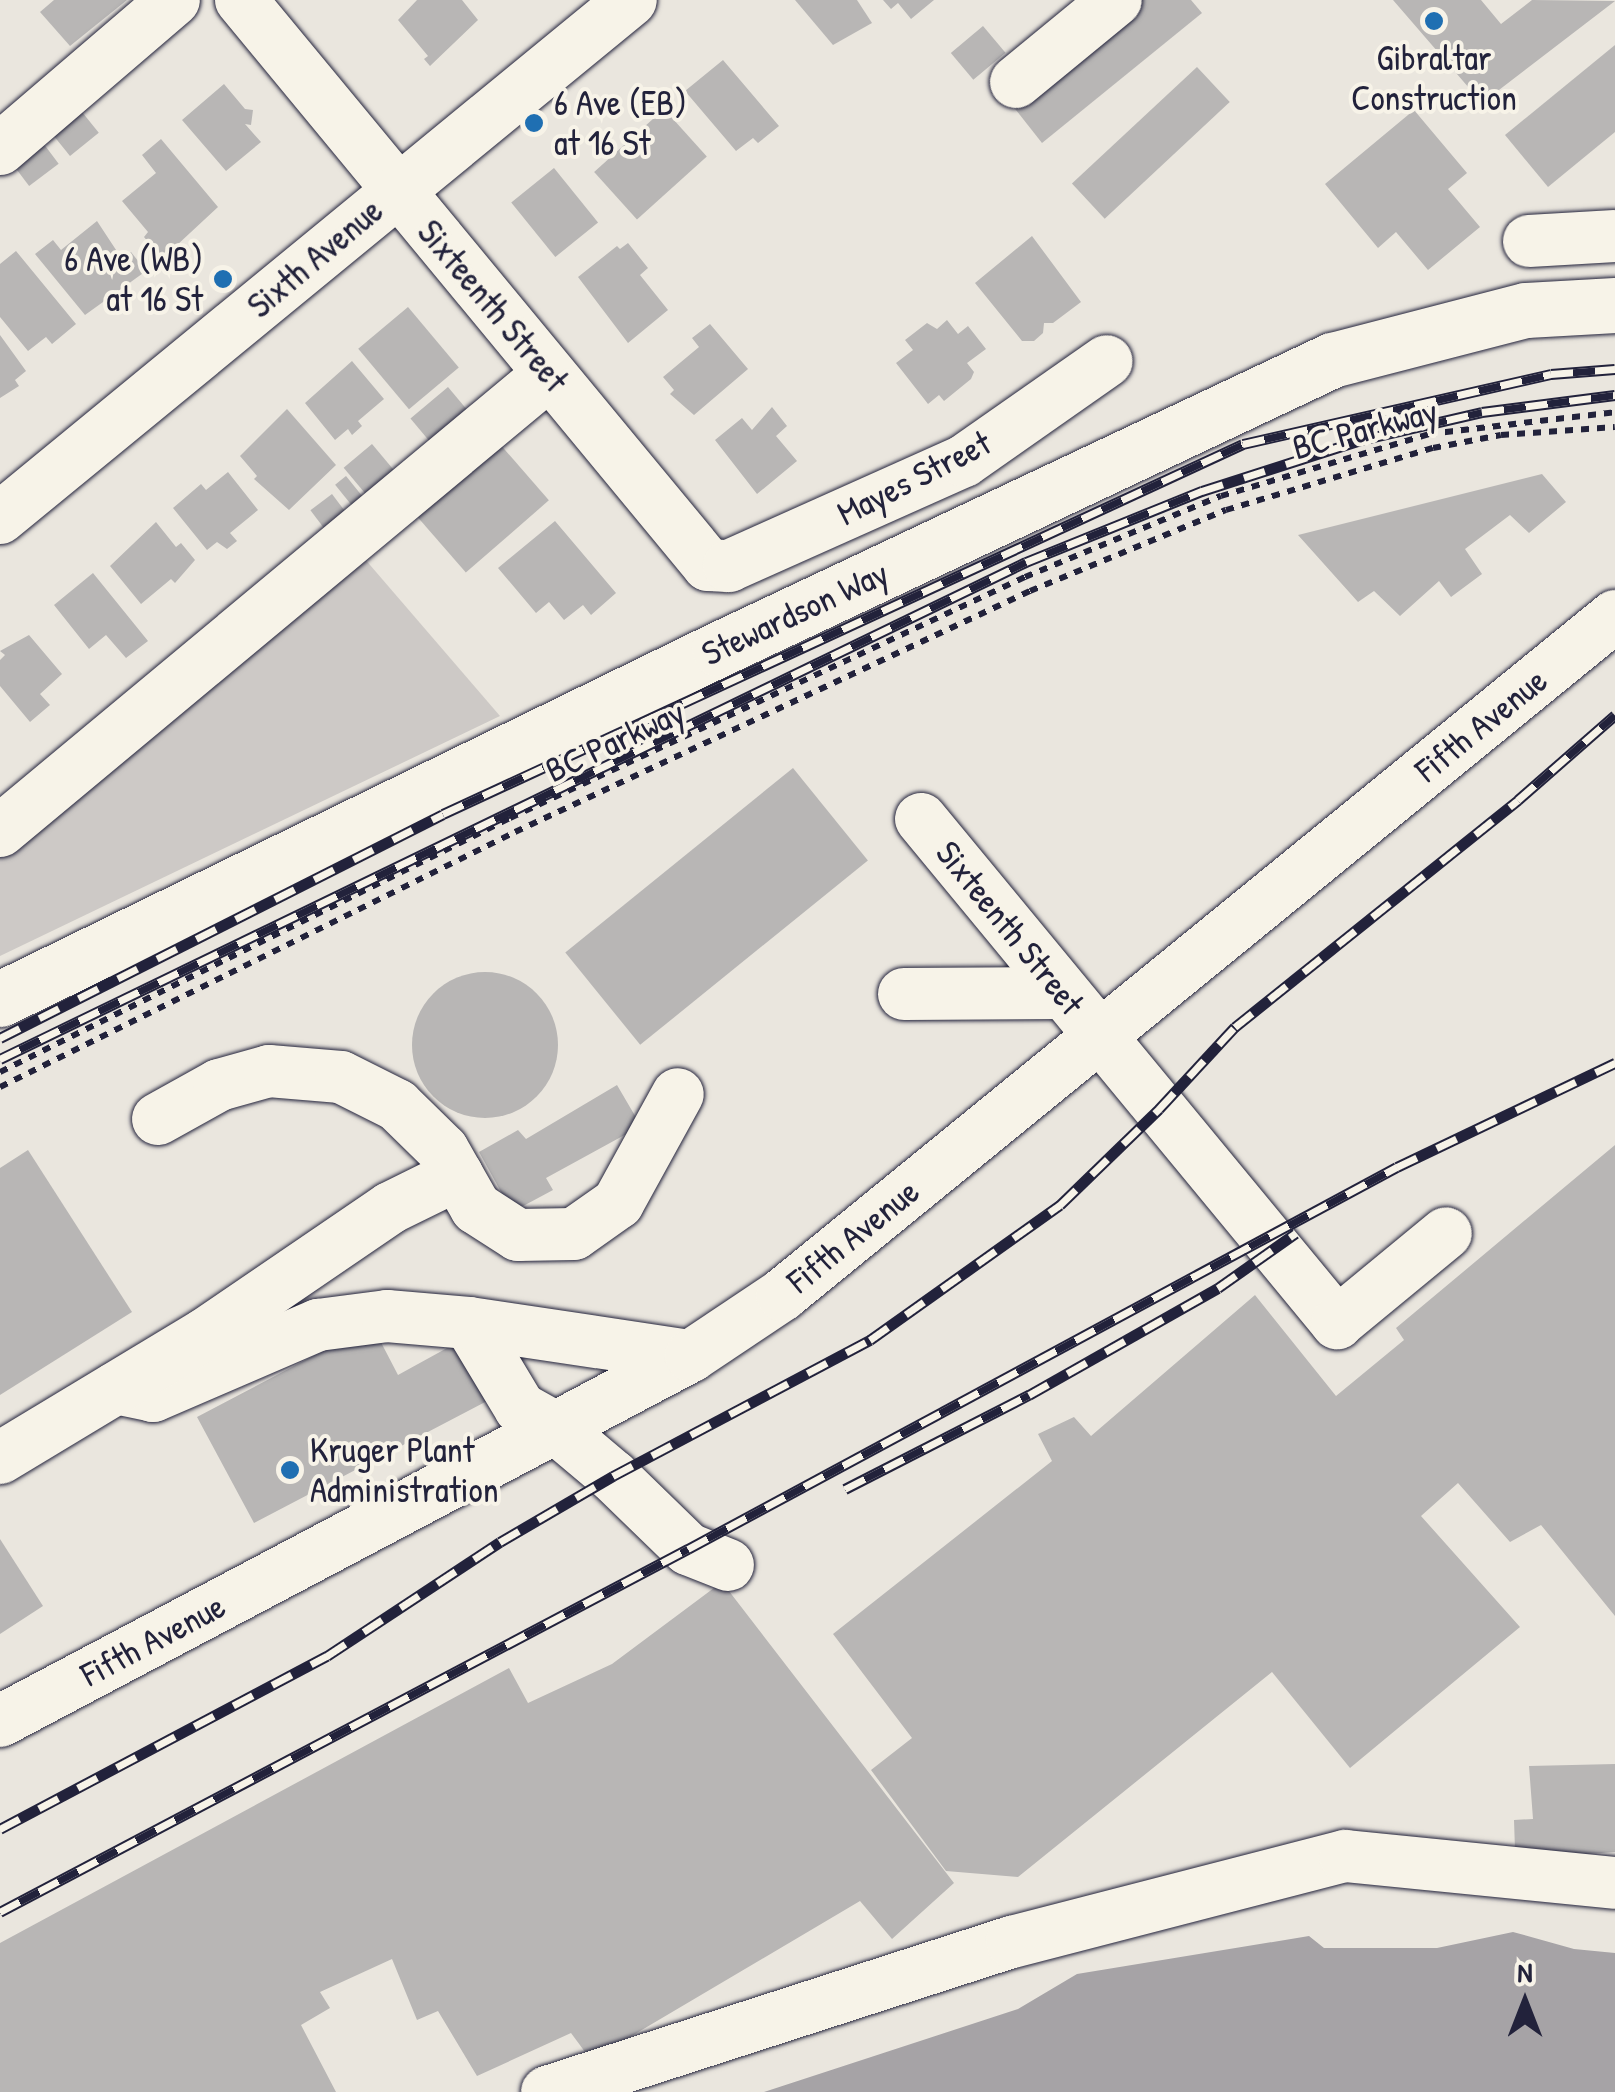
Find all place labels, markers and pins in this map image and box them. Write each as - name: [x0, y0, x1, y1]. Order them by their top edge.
- marker: Gibraltar Construction: [1423, 10, 1445, 32]
- place label: Gibraltar Construction: [1351, 37, 1517, 119]
- place label: 6 Ave (EB) at 16 St: [554, 82, 687, 164]
- marker: 6 Ave (EB) at 16 St: [523, 112, 545, 134]
- place label: 6 Ave (WB) at 16 St: [64, 238, 203, 320]
- marker: 6 Ave (WB) at 16 St: [212, 268, 234, 290]
- place label: Kruger Plant Administration: [310, 1429, 499, 1511]
- marker: Kruger Plant Administration: [279, 1459, 301, 1481]

